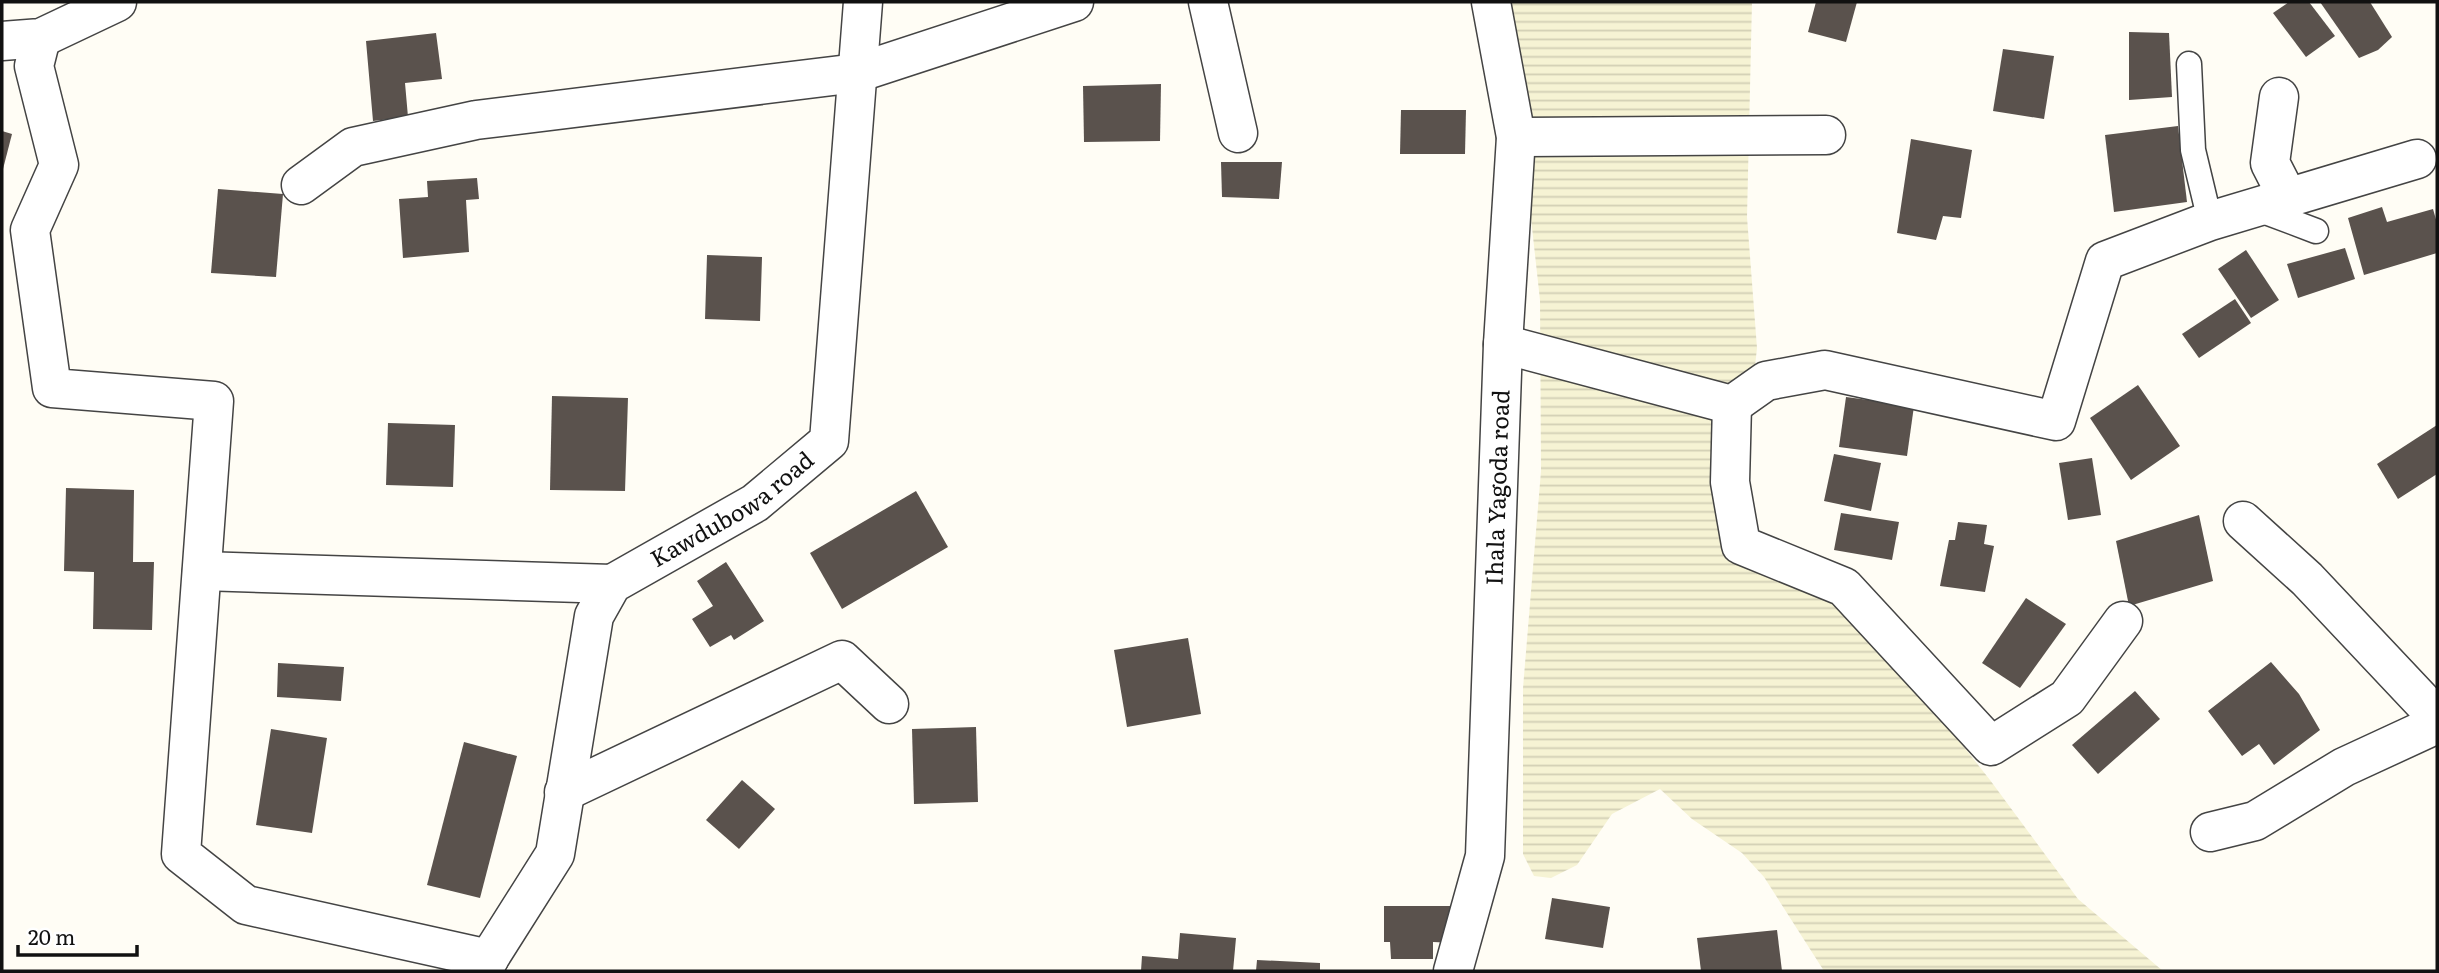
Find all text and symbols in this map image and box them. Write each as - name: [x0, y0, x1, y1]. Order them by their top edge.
- street label: Ihala Yagoda road: [1476, 389, 1516, 586]
- street label: Kawdubowa road: [643, 442, 820, 574]
- scale bar: [18, 914, 136, 958]
- text: 20 m: [28, 920, 75, 951]

